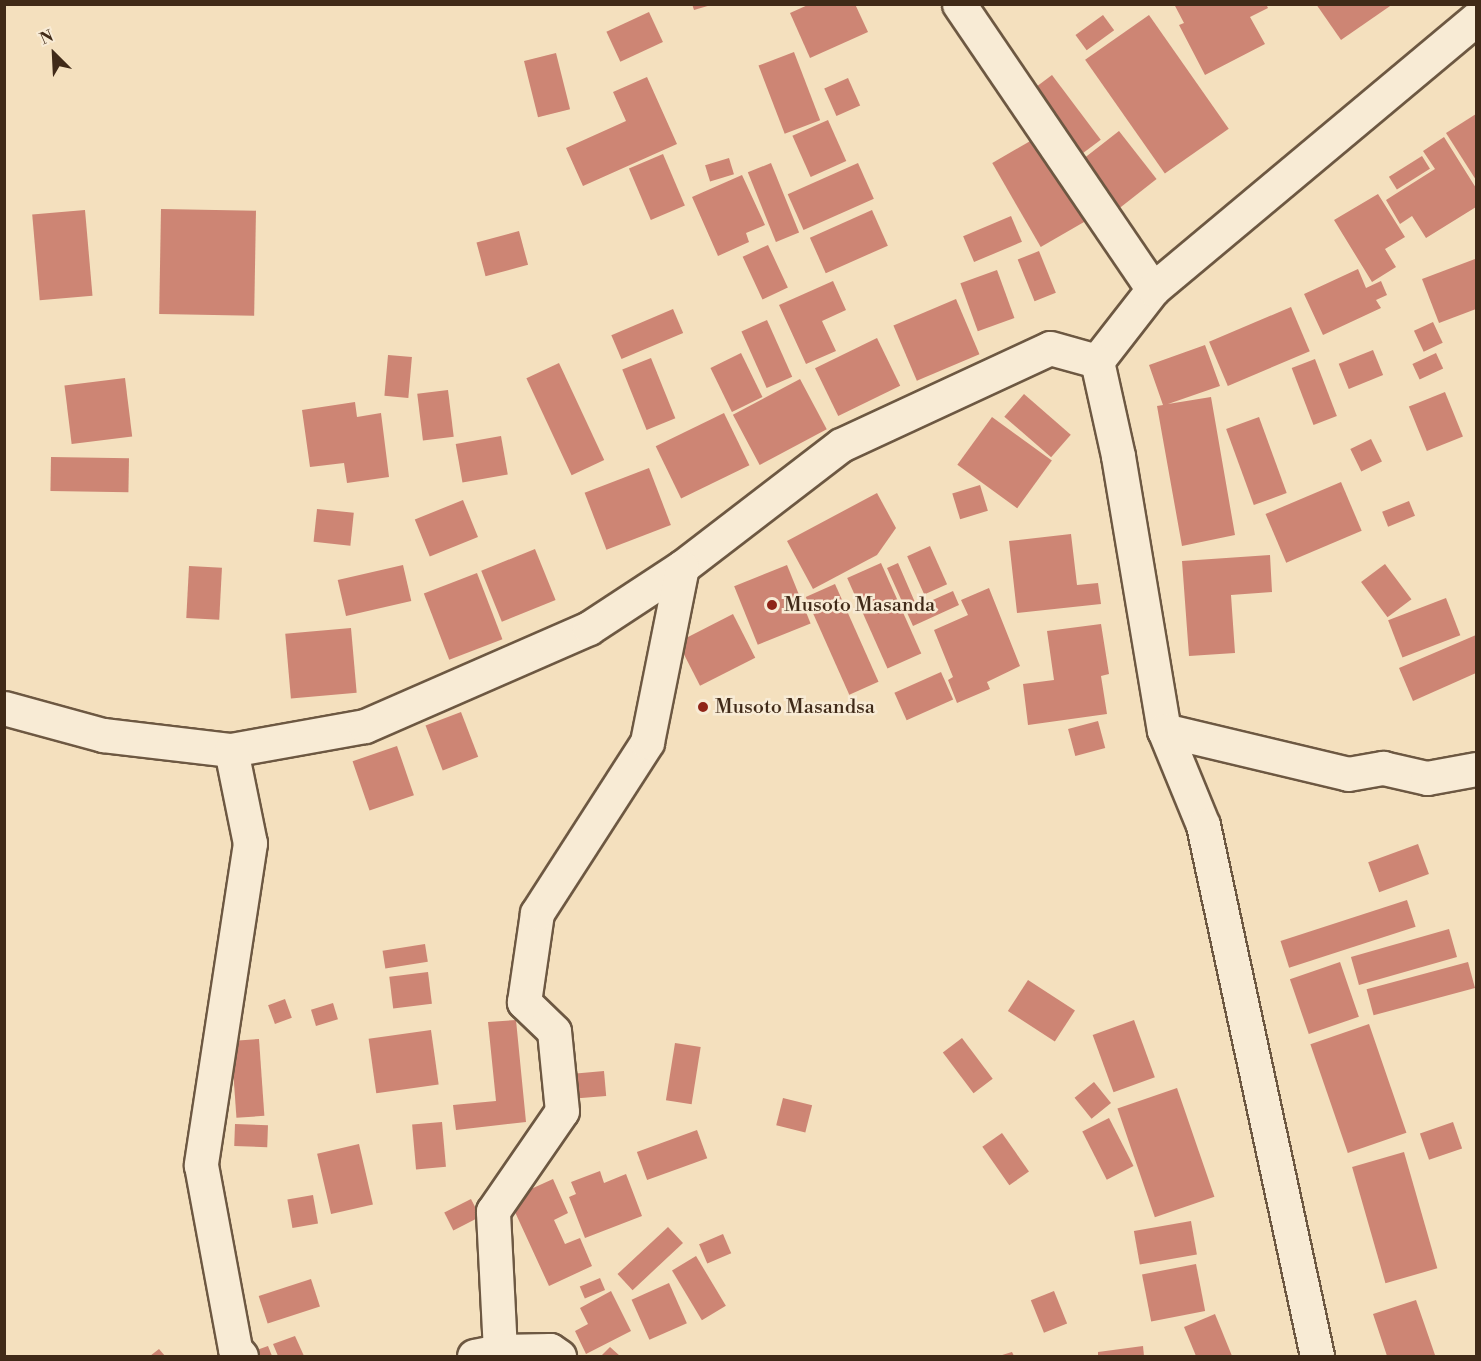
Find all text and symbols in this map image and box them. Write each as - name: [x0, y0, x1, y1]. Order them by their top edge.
- north arrow: [24, 24, 84, 84]
- text: N: [37, 26, 57, 49]
- place label: Musoto Masanda: [784, 593, 935, 617]
- marker: Musoto Masanda: [765, 598, 779, 612]
- place label: Musoto Masandsa: [715, 695, 875, 719]
- marker: Musoto Masandsa: [696, 700, 710, 714]

